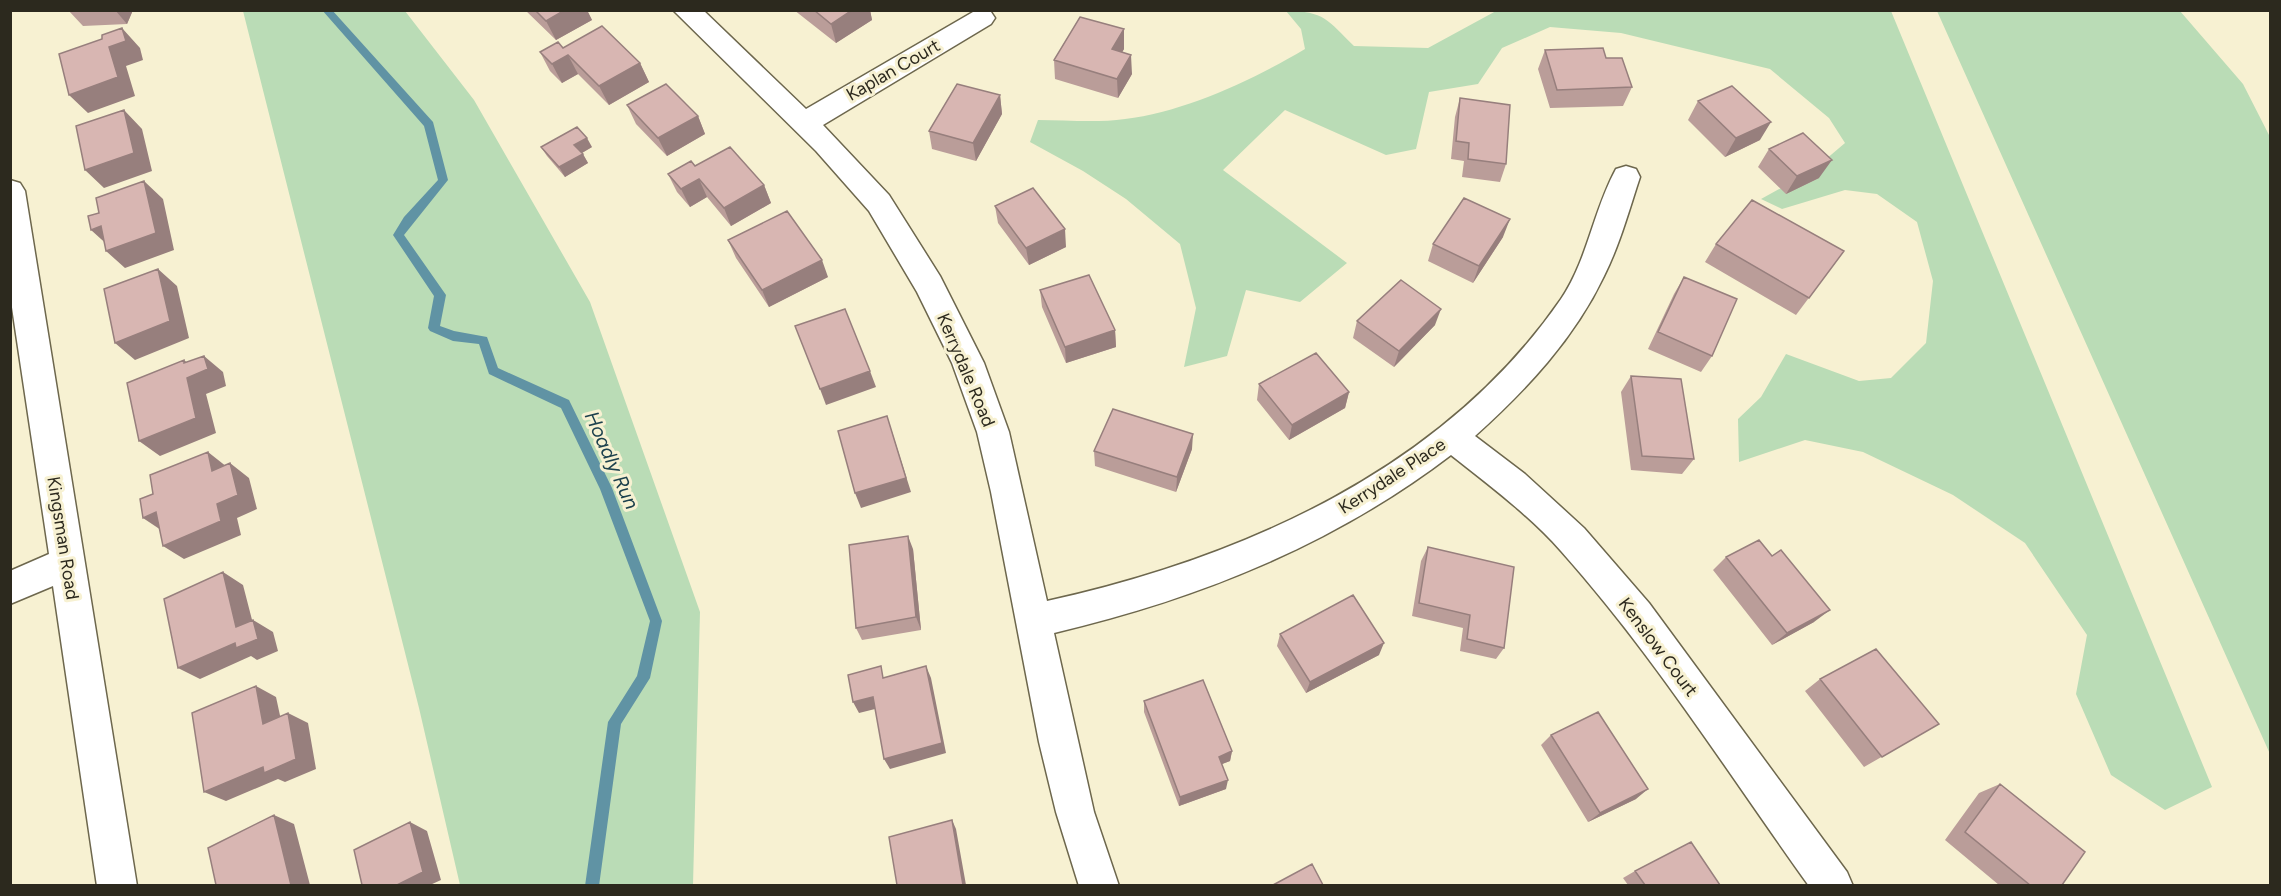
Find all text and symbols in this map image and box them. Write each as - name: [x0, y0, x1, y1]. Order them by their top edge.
- street label: Kaplan Court: [842, 34, 944, 106]
- street label: Kerrydale Road: [932, 310, 1000, 430]
- water label: Hoadly Run: [580, 407, 644, 513]
- street label: Kerrydale Place: [1334, 433, 1450, 519]
- street label: Kingsman Road: [42, 475, 84, 601]
- street label: Kenslow Court: [1614, 593, 1702, 701]

